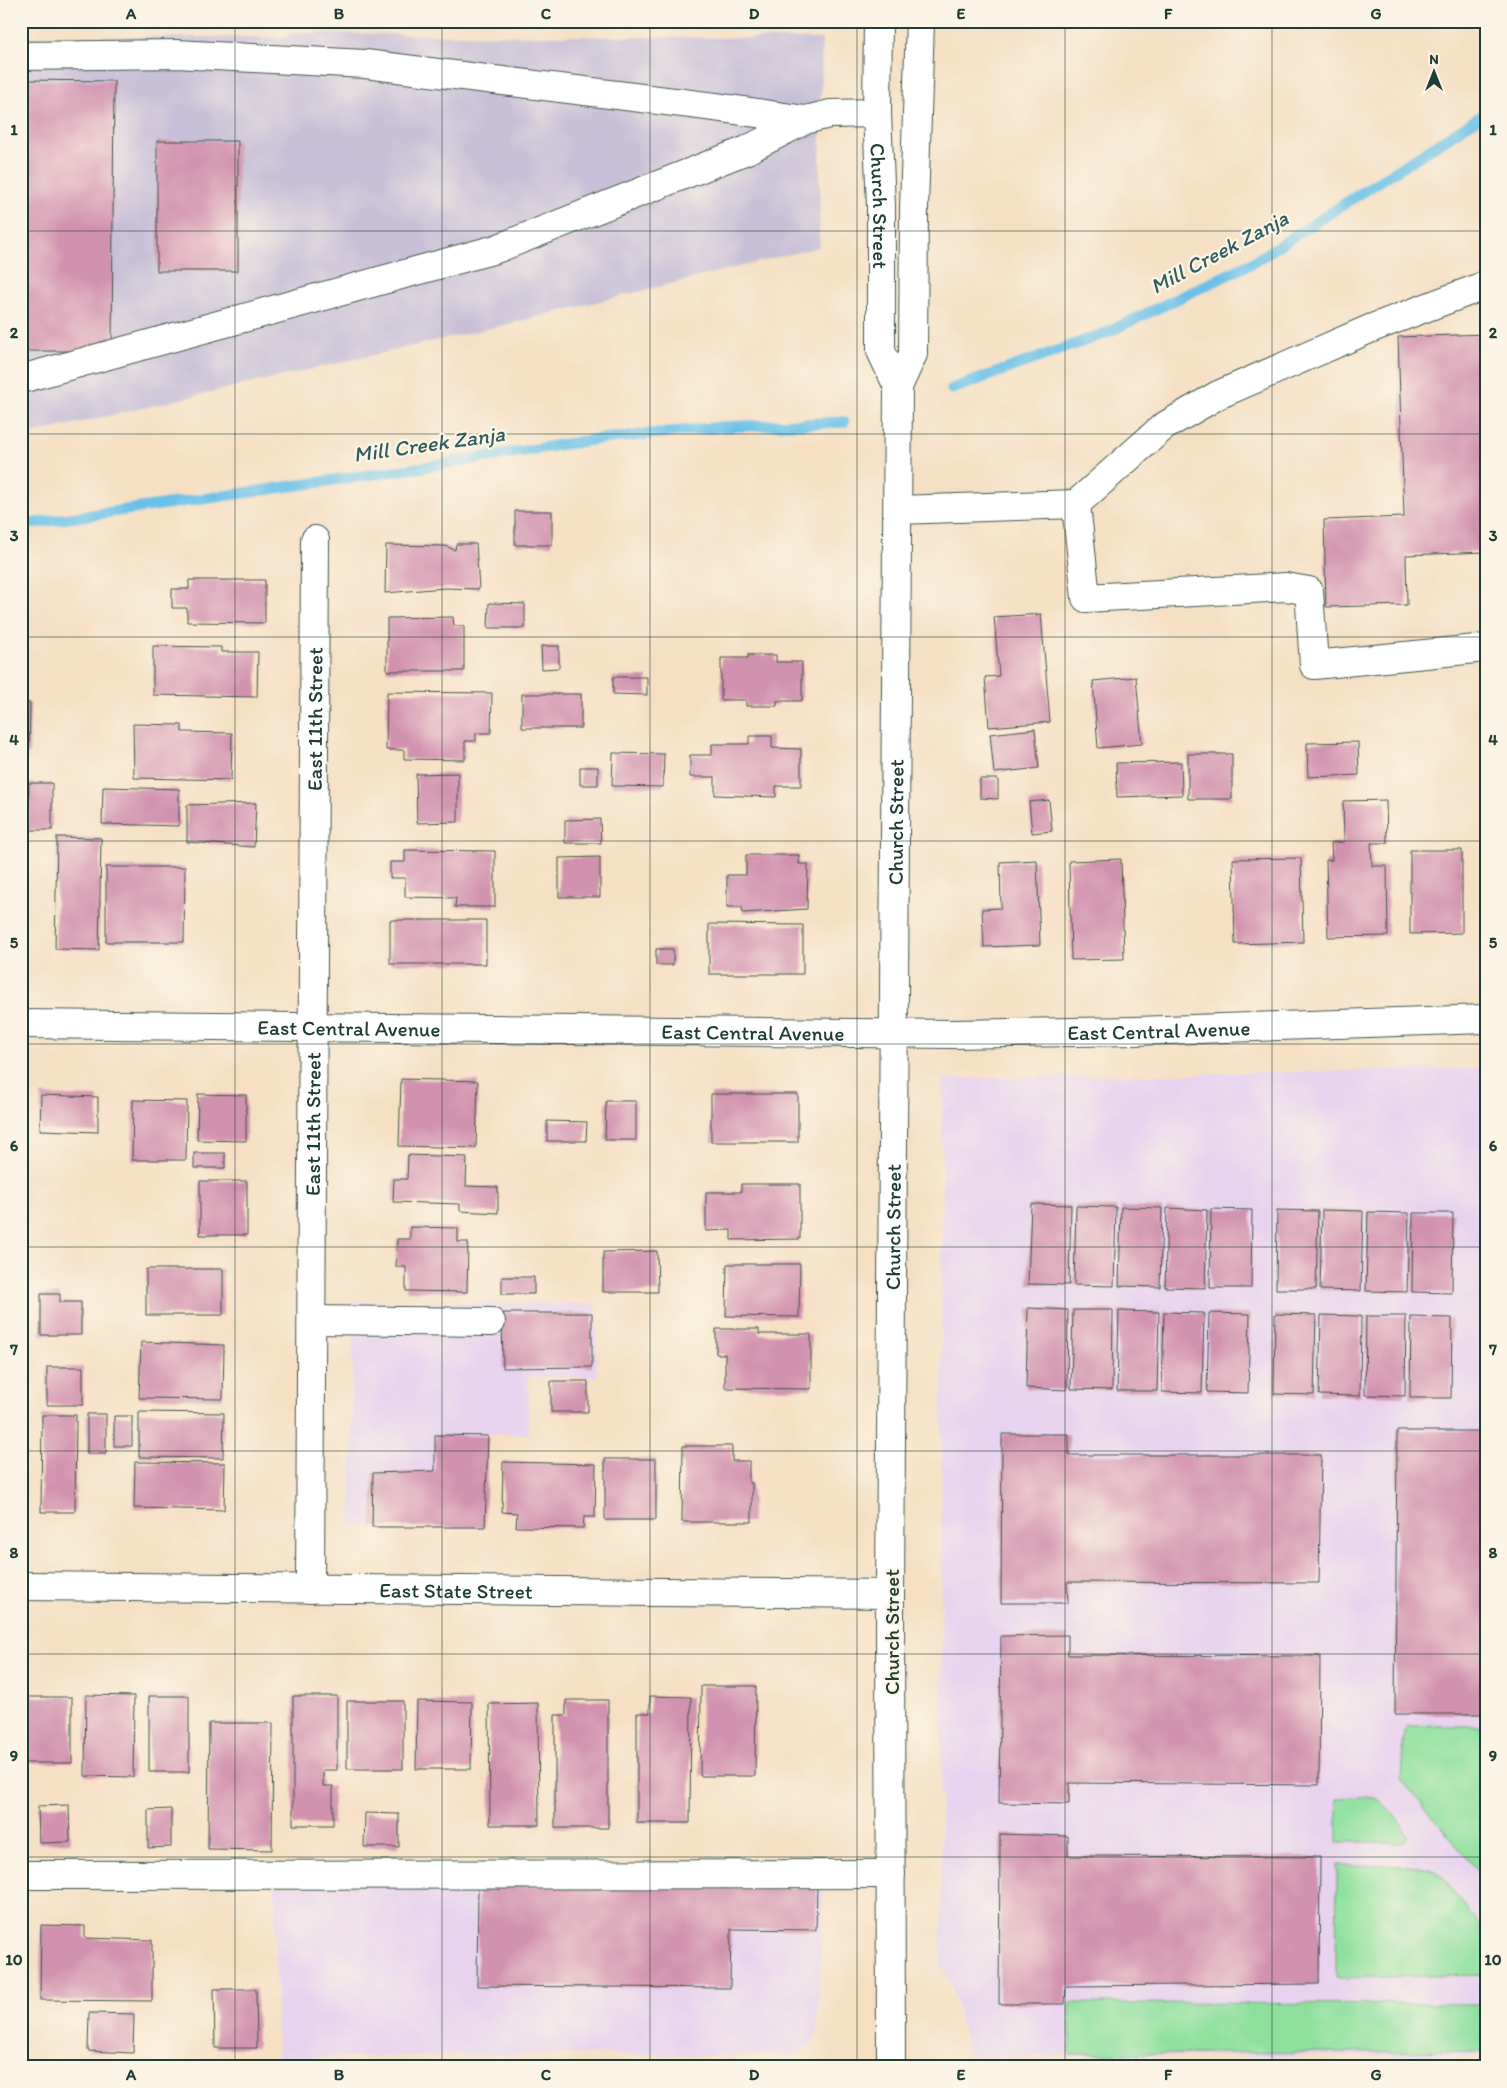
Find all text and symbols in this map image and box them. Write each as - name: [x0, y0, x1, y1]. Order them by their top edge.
- text: A: [125, 4, 137, 23]
- text: B: [334, 4, 345, 23]
- text: C: [541, 4, 552, 23]
- text: D: [749, 4, 760, 23]
- text: E: [957, 4, 966, 23]
- text: F: [1164, 4, 1173, 23]
- text: G: [1370, 4, 1382, 23]
- north arrow: [1410, 48, 1460, 98]
- text: N: [1429, 51, 1439, 68]
- text: 1: [10, 120, 18, 139]
- text: 1: [1489, 120, 1497, 139]
- street label: Church Street: [866, 142, 894, 269]
- water label: Mill Creek Zanja: [1145, 204, 1294, 300]
- text: 2: [10, 323, 19, 342]
- text: 2: [1489, 323, 1498, 342]
- water label: Mill Creek Zanja: [352, 420, 508, 468]
- text: 3: [10, 526, 19, 545]
- text: 3: [1489, 526, 1498, 545]
- street label: East 11th Street: [301, 647, 327, 791]
- text: 4: [9, 730, 19, 749]
- text: 4: [1488, 730, 1498, 749]
- street label: Church Street: [882, 759, 908, 885]
- text: 5: [10, 933, 19, 952]
- text: 5: [1489, 933, 1498, 952]
- street label: East Central Avenue: [257, 1014, 441, 1041]
- street label: East Central Avenue: [1067, 1015, 1251, 1045]
- street label: East Central Avenue: [661, 1018, 845, 1045]
- street label: East 11th Street: [299, 1052, 325, 1196]
- text: 6: [10, 1136, 19, 1155]
- text: 6: [1489, 1136, 1498, 1155]
- street label: Church Street: [880, 1164, 905, 1290]
- text: 7: [9, 1340, 18, 1359]
- text: 7: [1488, 1340, 1497, 1359]
- text: 8: [10, 1543, 19, 1562]
- text: 8: [1489, 1543, 1498, 1562]
- street label: Church Street: [879, 1569, 904, 1695]
- street label: East State Street: [379, 1577, 533, 1603]
- text: 9: [10, 1746, 18, 1765]
- text: 9: [1489, 1746, 1497, 1765]
- text: 10: [5, 1950, 23, 1969]
- text: 10: [1484, 1950, 1502, 1969]
- text: A: [125, 2065, 137, 2084]
- text: B: [334, 2065, 345, 2084]
- text: C: [541, 2065, 552, 2084]
- text: D: [749, 2065, 760, 2084]
- text: E: [957, 2065, 966, 2084]
- text: F: [1164, 2065, 1173, 2084]
- text: G: [1370, 2065, 1382, 2084]

